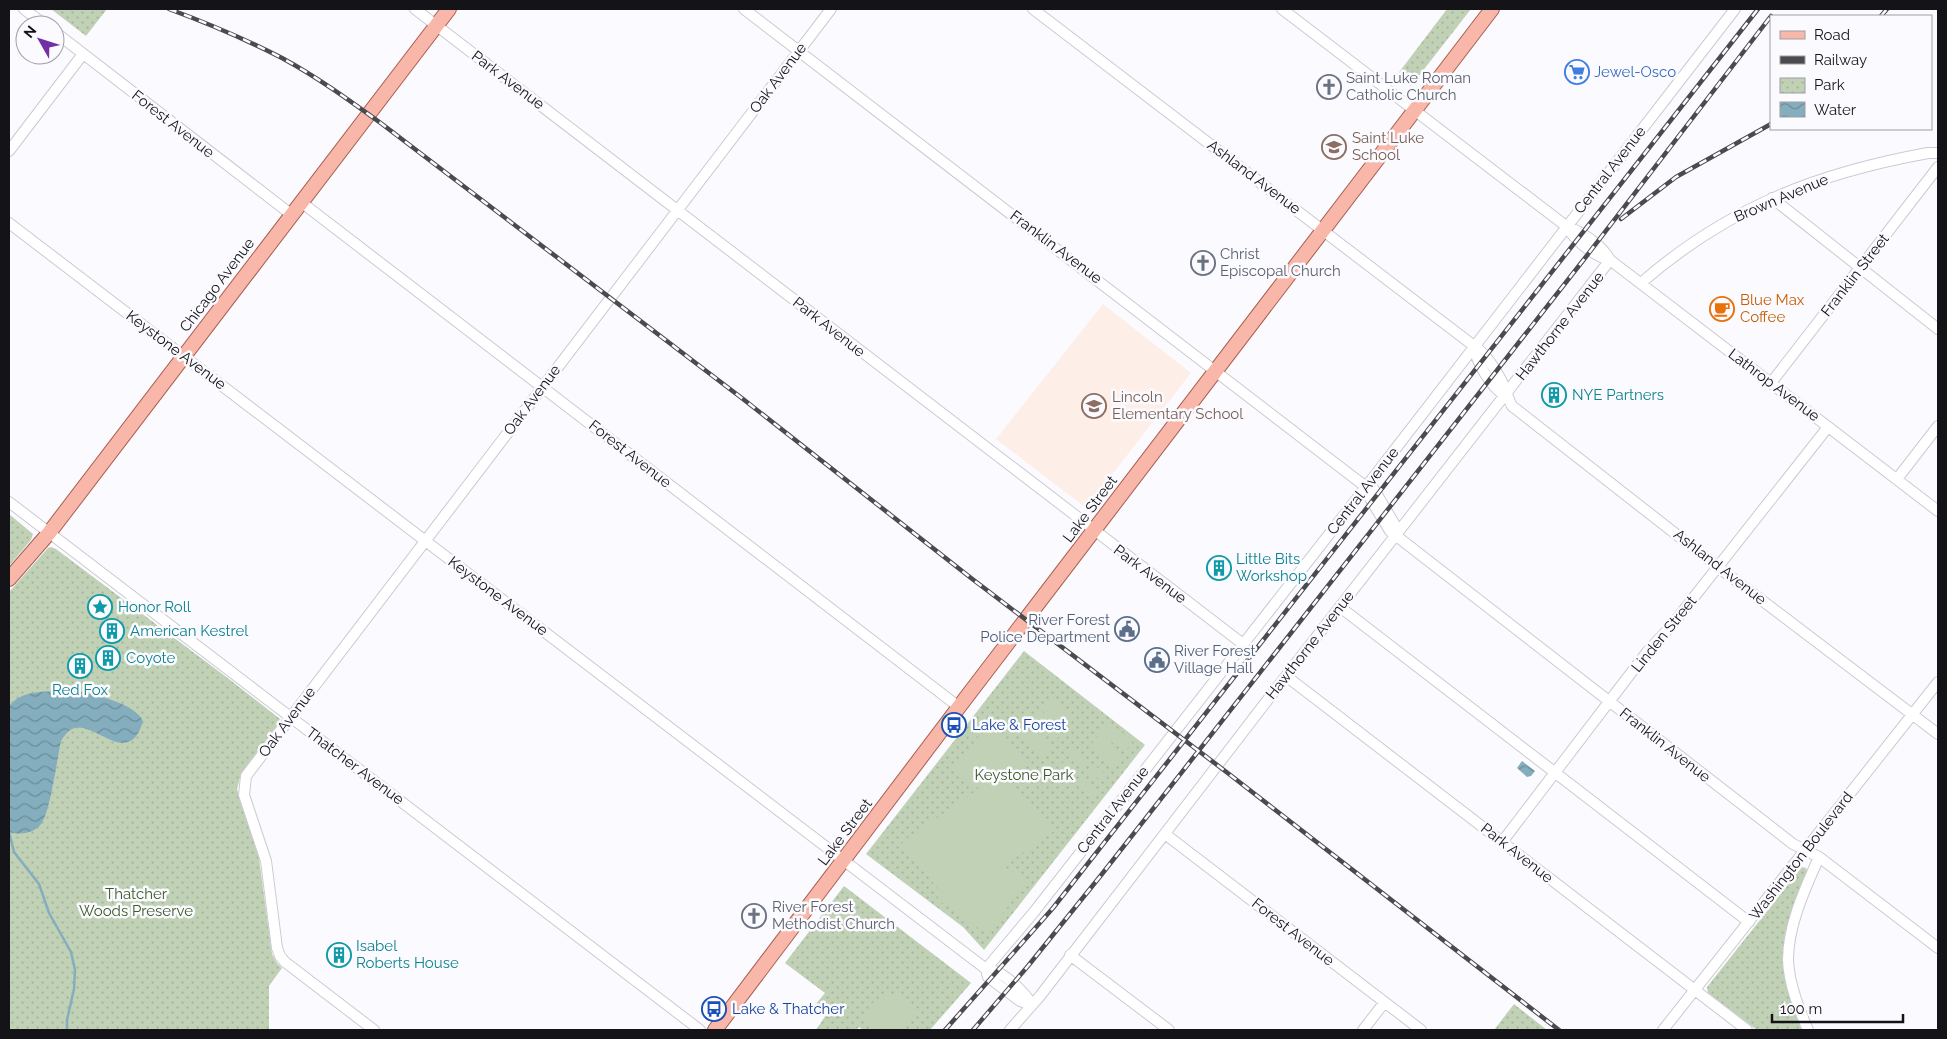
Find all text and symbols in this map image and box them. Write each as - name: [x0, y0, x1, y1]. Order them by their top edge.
- north arrow: [15, 15, 65, 65]
- legend: [1770, 15, 1932, 130]
- text: N: [20, 23, 39, 41]
- text: Road: [1814, 26, 1850, 44]
- street label: Oak Avenue: [746, 39, 810, 117]
- street label: Park Avenue: [468, 47, 548, 113]
- text: Railway: [1814, 51, 1867, 69]
- supermarket icon: Jewel-Osco: [1564, 59, 1590, 85]
- place label: Jewel-Osco: [1594, 63, 1676, 81]
- place label: Saint Luke Roman Catholic Church: [1346, 69, 1471, 104]
- church icon: Saint Luke Roman Catholic Church: [1316, 74, 1342, 100]
- text: Park: [1814, 76, 1845, 94]
- street label: Forest Avenue: [128, 86, 218, 162]
- text: Water: [1814, 101, 1857, 119]
- street label: Central Avenue: [1570, 123, 1650, 217]
- place label: Saint Luke School: [1352, 129, 1424, 164]
- school or university icon: Saint Luke School: [1321, 134, 1347, 160]
- street label: Ashland Avenue: [1204, 136, 1304, 218]
- street label: Brown Avenue: [1731, 170, 1831, 226]
- street label: Franklin Avenue: [1006, 207, 1106, 288]
- street label: Franklin Street: [1817, 230, 1893, 320]
- street label: Chicago Avenue: [176, 234, 258, 336]
- place label: Christ Episcopal Church: [1220, 245, 1341, 280]
- church icon: Christ Episcopal Church: [1190, 250, 1216, 276]
- street label: Hawthorne Avenue: [1512, 268, 1608, 384]
- place label: Blue Max Coffee: [1740, 291, 1805, 326]
- street label: Park Avenue: [789, 293, 869, 361]
- cafe icon: Blue Max Coffee: [1709, 296, 1735, 322]
- street label: Keystone Avenue: [123, 307, 230, 394]
- street label: Lathrop Avenue: [1725, 345, 1823, 425]
- street label: Oak Avenue: [500, 361, 564, 439]
- building icon: NYE Partners: [1541, 382, 1567, 408]
- place label: NYE Partners: [1572, 386, 1664, 404]
- place label: Lincoln Elementary School: [1112, 388, 1244, 423]
- school or university icon: Lincoln Elementary School: [1081, 393, 1107, 419]
- street label: Forest Avenue: [585, 416, 675, 492]
- street label: Central Avenue: [1323, 444, 1403, 538]
- street label: Lake Street: [1059, 472, 1121, 546]
- street label: Ashland Avenue: [1670, 525, 1770, 609]
- street label: Park Avenue: [1110, 541, 1190, 607]
- place label: Little Bits Workshop: [1236, 550, 1307, 585]
- street label: Keystone Avenue: [445, 553, 552, 640]
- building icon: Little Bits Workshop: [1206, 555, 1232, 581]
- street label: Hawthorne Avenue: [1262, 587, 1358, 703]
- street label: Linden Street: [1628, 592, 1700, 676]
- place icon: Honor Roll: [87, 594, 113, 620]
- place label: Honor Roll: [118, 598, 192, 616]
- place label: River Forest Police Department: [980, 611, 1110, 646]
- public building icon: River Forest Police Department: [1114, 616, 1140, 642]
- building icon: American Kestrel: [99, 618, 125, 644]
- place label: American Kestrel: [130, 622, 249, 640]
- place label: River Forest Village Hall: [1174, 642, 1256, 677]
- building icon: Coyote: [95, 645, 121, 671]
- public building icon: River Forest Village Hall: [1144, 647, 1170, 673]
- place label: Coyote: [126, 649, 175, 667]
- building icon: Red Fox: [67, 653, 93, 679]
- place label: Red Fox: [52, 681, 108, 699]
- street label: Oak Avenue: [255, 683, 319, 761]
- street label: Franklin Avenue: [1616, 704, 1714, 786]
- bus stop icon: Lake & Forest: [941, 712, 967, 738]
- place label: Lake & Forest: [972, 716, 1066, 734]
- street label: Thatcher Avenue: [303, 723, 408, 809]
- street label: Central Avenue: [1073, 763, 1153, 857]
- park label: Keystone Park: [975, 766, 1073, 784]
- street label: Washington Boulevard: [1745, 788, 1857, 924]
- street label: Lake Street: [814, 795, 876, 869]
- street label: Park Avenue: [1477, 819, 1557, 887]
- park label: Thatcher Woods Preserve: [79, 885, 193, 920]
- street label: Forest Avenue: [1248, 894, 1338, 970]
- place label: River Forest Methodist Church: [772, 898, 895, 933]
- church icon: River Forest Methodist Church: [741, 903, 767, 929]
- place label: Isabel Roberts House: [356, 937, 459, 972]
- building icon: Isabel Roberts House: [326, 942, 352, 968]
- scale bar: [1772, 992, 1903, 1024]
- bus stop icon: Lake & Thatcher: [701, 996, 727, 1022]
- place label: Lake & Thatcher: [732, 1000, 845, 1018]
- text: 100 m: [1780, 1000, 1822, 1018]

